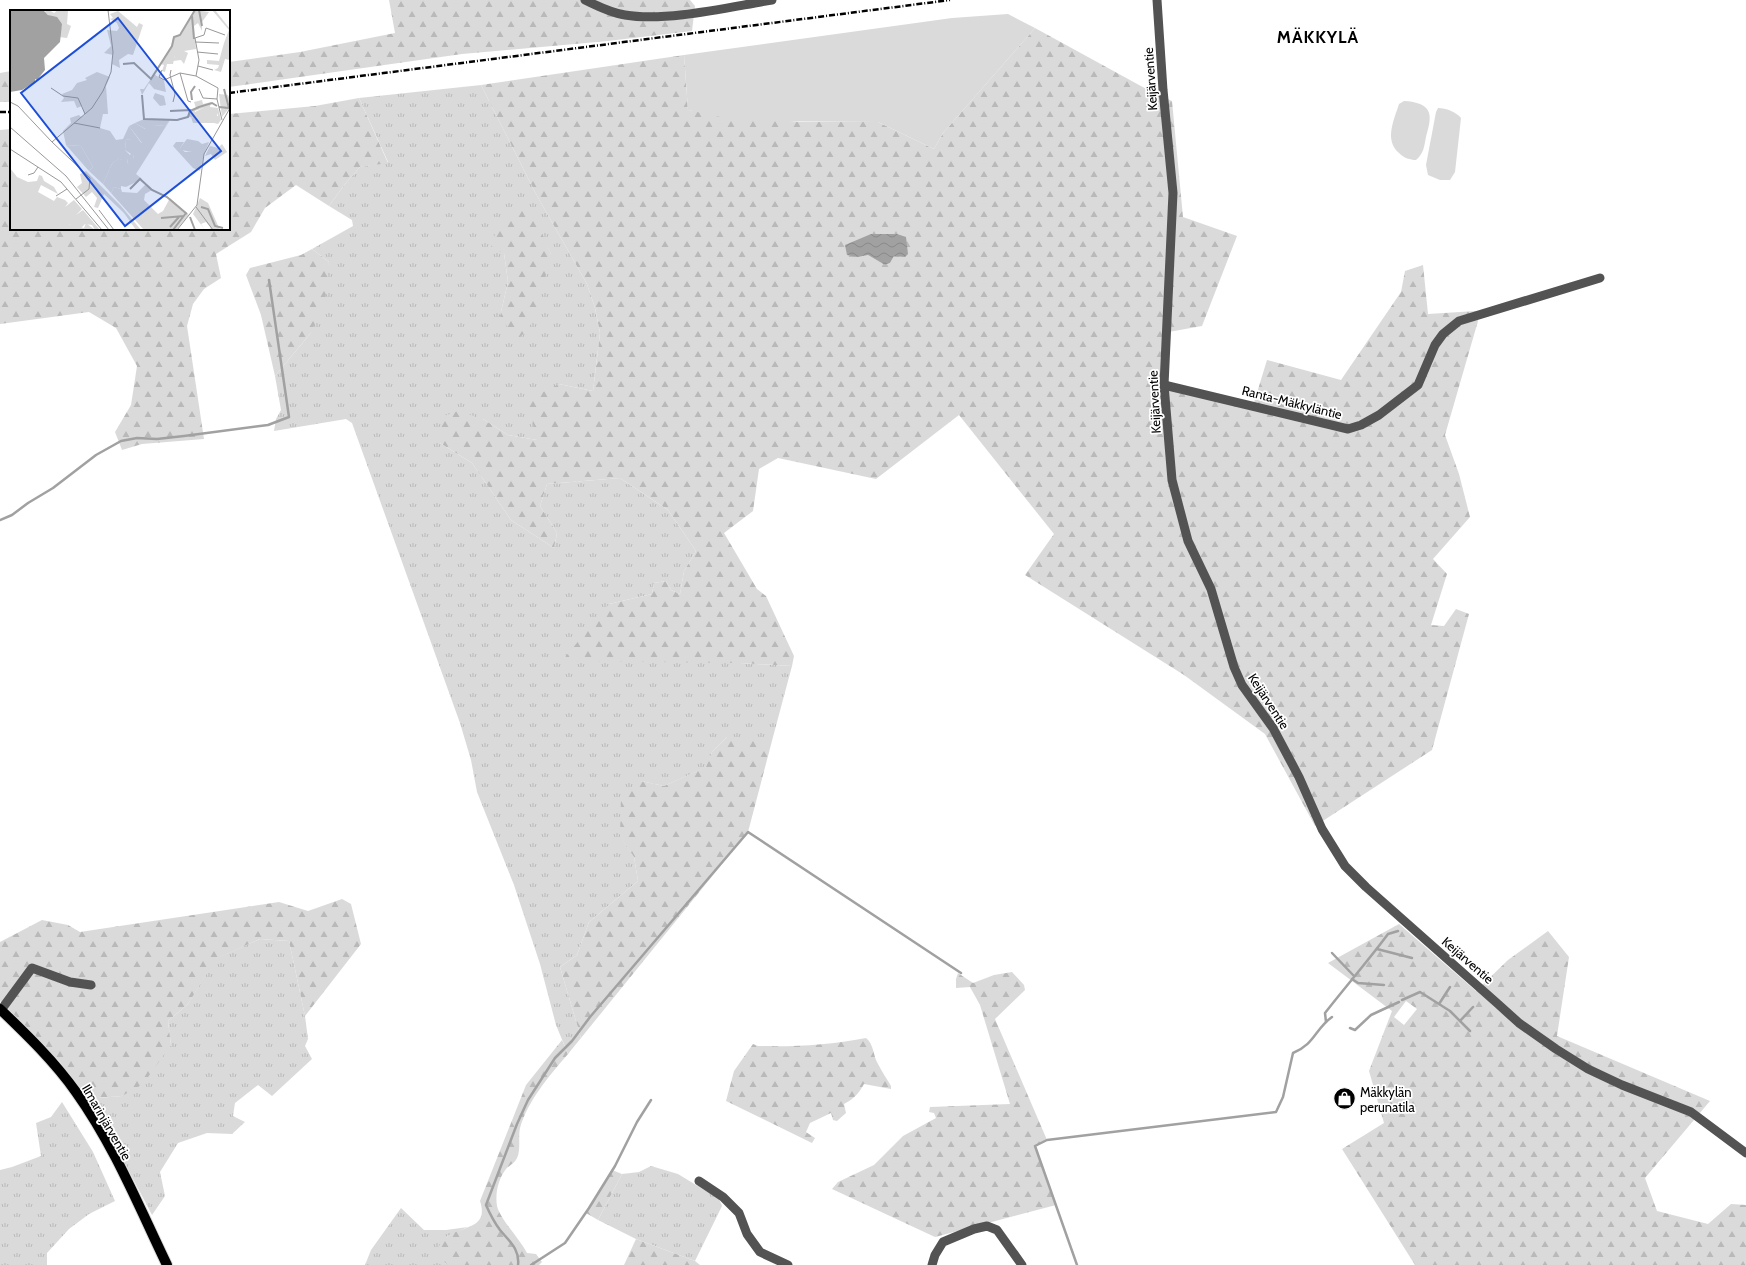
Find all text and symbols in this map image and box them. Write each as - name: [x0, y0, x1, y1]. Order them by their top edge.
- inset map: [10, 10, 230, 230]
- district label: MÄKKYLÄ: [1277, 27, 1359, 47]
- street label: Keijärventie: [1140, 46, 1161, 111]
- street label: Keijärventie: [1144, 370, 1165, 434]
- street label: Ranta-Mäkkyläntie: [1240, 382, 1344, 422]
- street label: Keijärventie: [1244, 670, 1293, 733]
- street label: Keijärventie: [1438, 933, 1497, 988]
- street label: Ilmarinjärventie: [78, 1081, 135, 1164]
- place label: Mäkkylän perunatila: [1360, 1084, 1415, 1115]
- shop icon: Mäkkylän perunatila: [1332, 1086, 1358, 1112]

